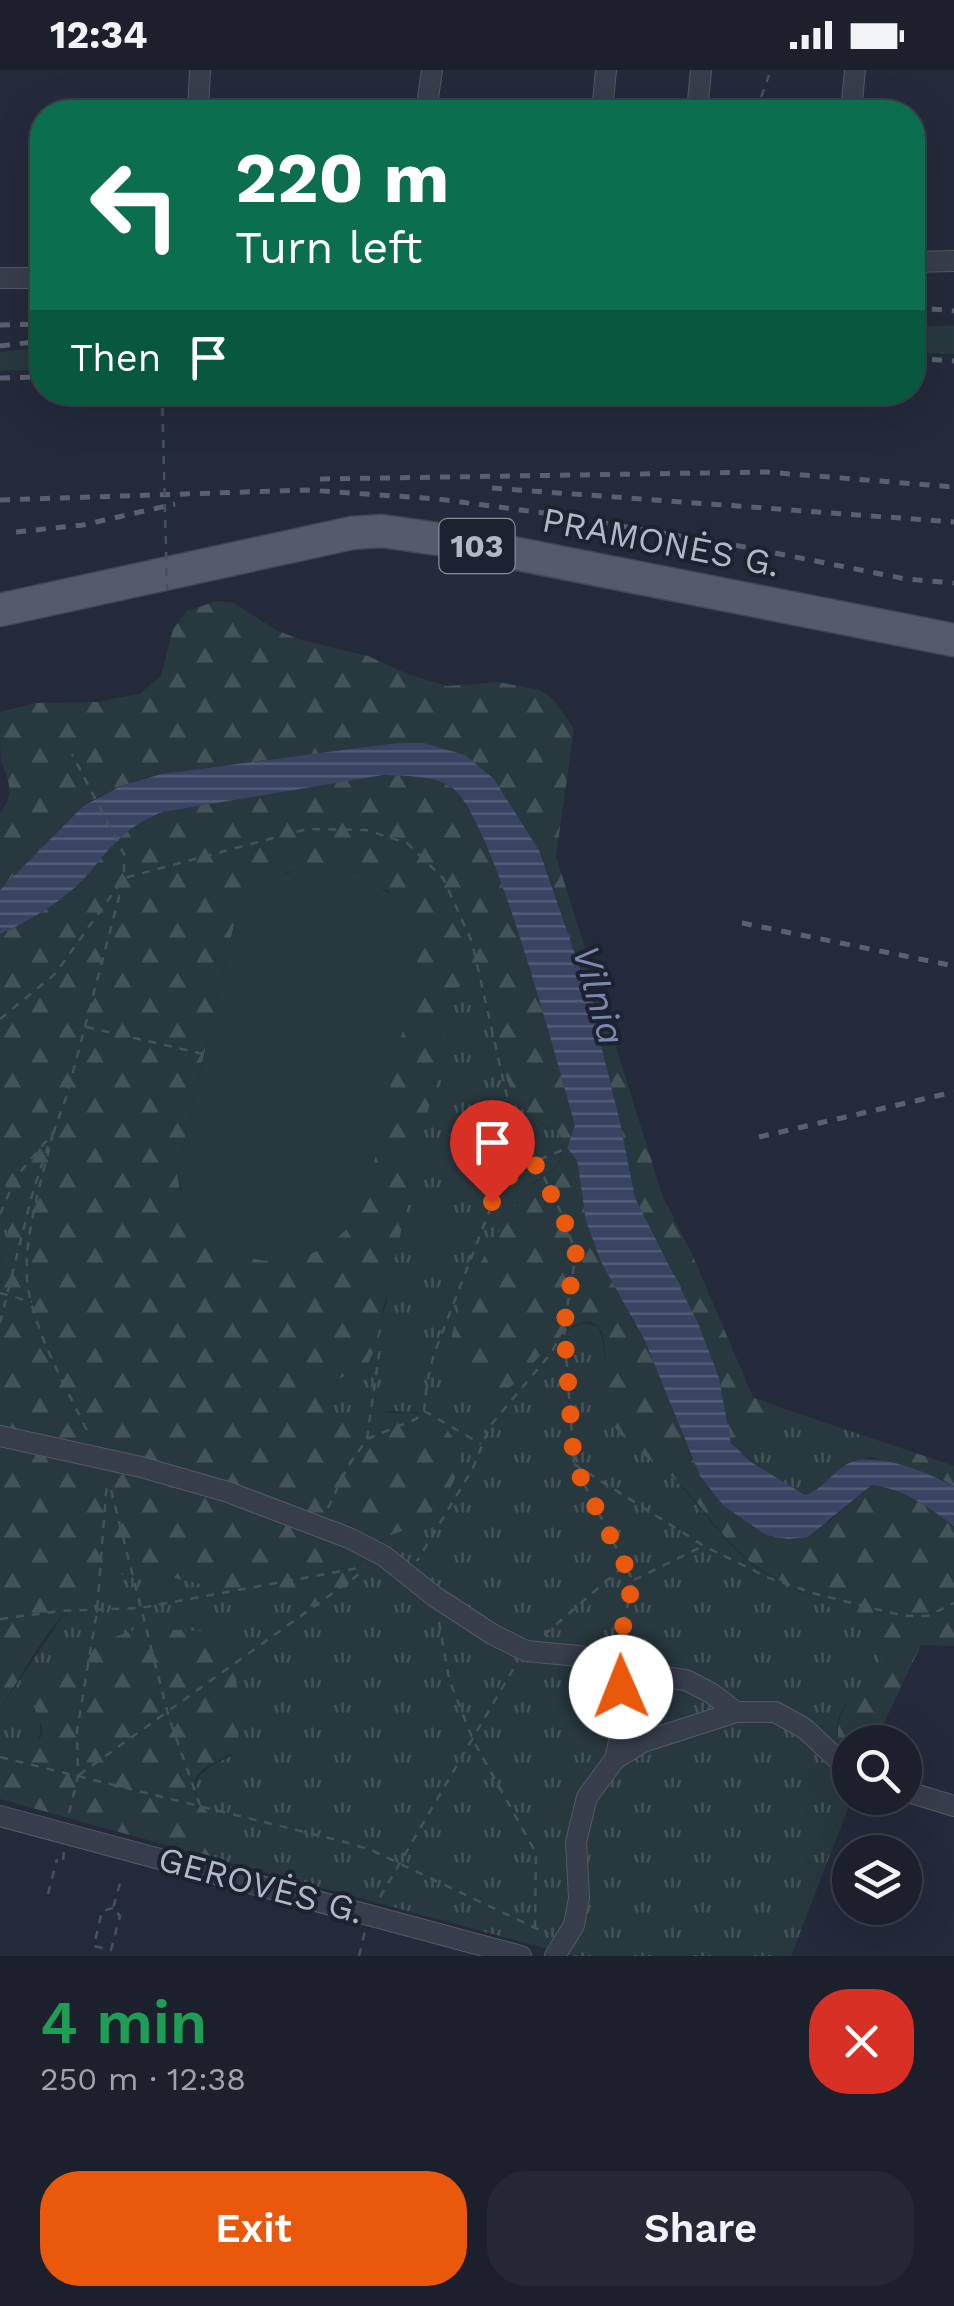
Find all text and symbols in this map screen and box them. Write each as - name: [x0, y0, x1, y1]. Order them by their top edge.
- text: 12:34: [50, 13, 148, 57]
- text: 220 m: [235, 137, 449, 219]
- icon: left: [70, 140, 200, 270]
- text: Turn left: [235, 221, 422, 274]
- icon: arrive: [181, 330, 236, 385]
- text: Then: [70, 336, 161, 380]
- street label: PRAMONĖS G.: [539, 498, 783, 586]
- road number: 103: [440, 519, 514, 573]
- water label: Vilnia: [564, 940, 634, 1050]
- pin: [450, 1100, 535, 1203]
- icon: arrive: [465, 1115, 520, 1170]
- position arrow: [569, 1635, 673, 1739]
- map controls: [832, 1725, 922, 1925]
- button: search: [832, 1725, 922, 1815]
- button: layers: [832, 1835, 922, 1925]
- street label: GEROVĖS G.: [154, 1837, 368, 1933]
- text: 4 min: [40, 1987, 207, 2058]
- button: close: [809, 1989, 914, 2094]
- text: 250 m · 12:38: [40, 2060, 246, 2098]
- button: Exit: [40, 2171, 467, 2286]
- button: Share: [487, 2171, 914, 2286]

